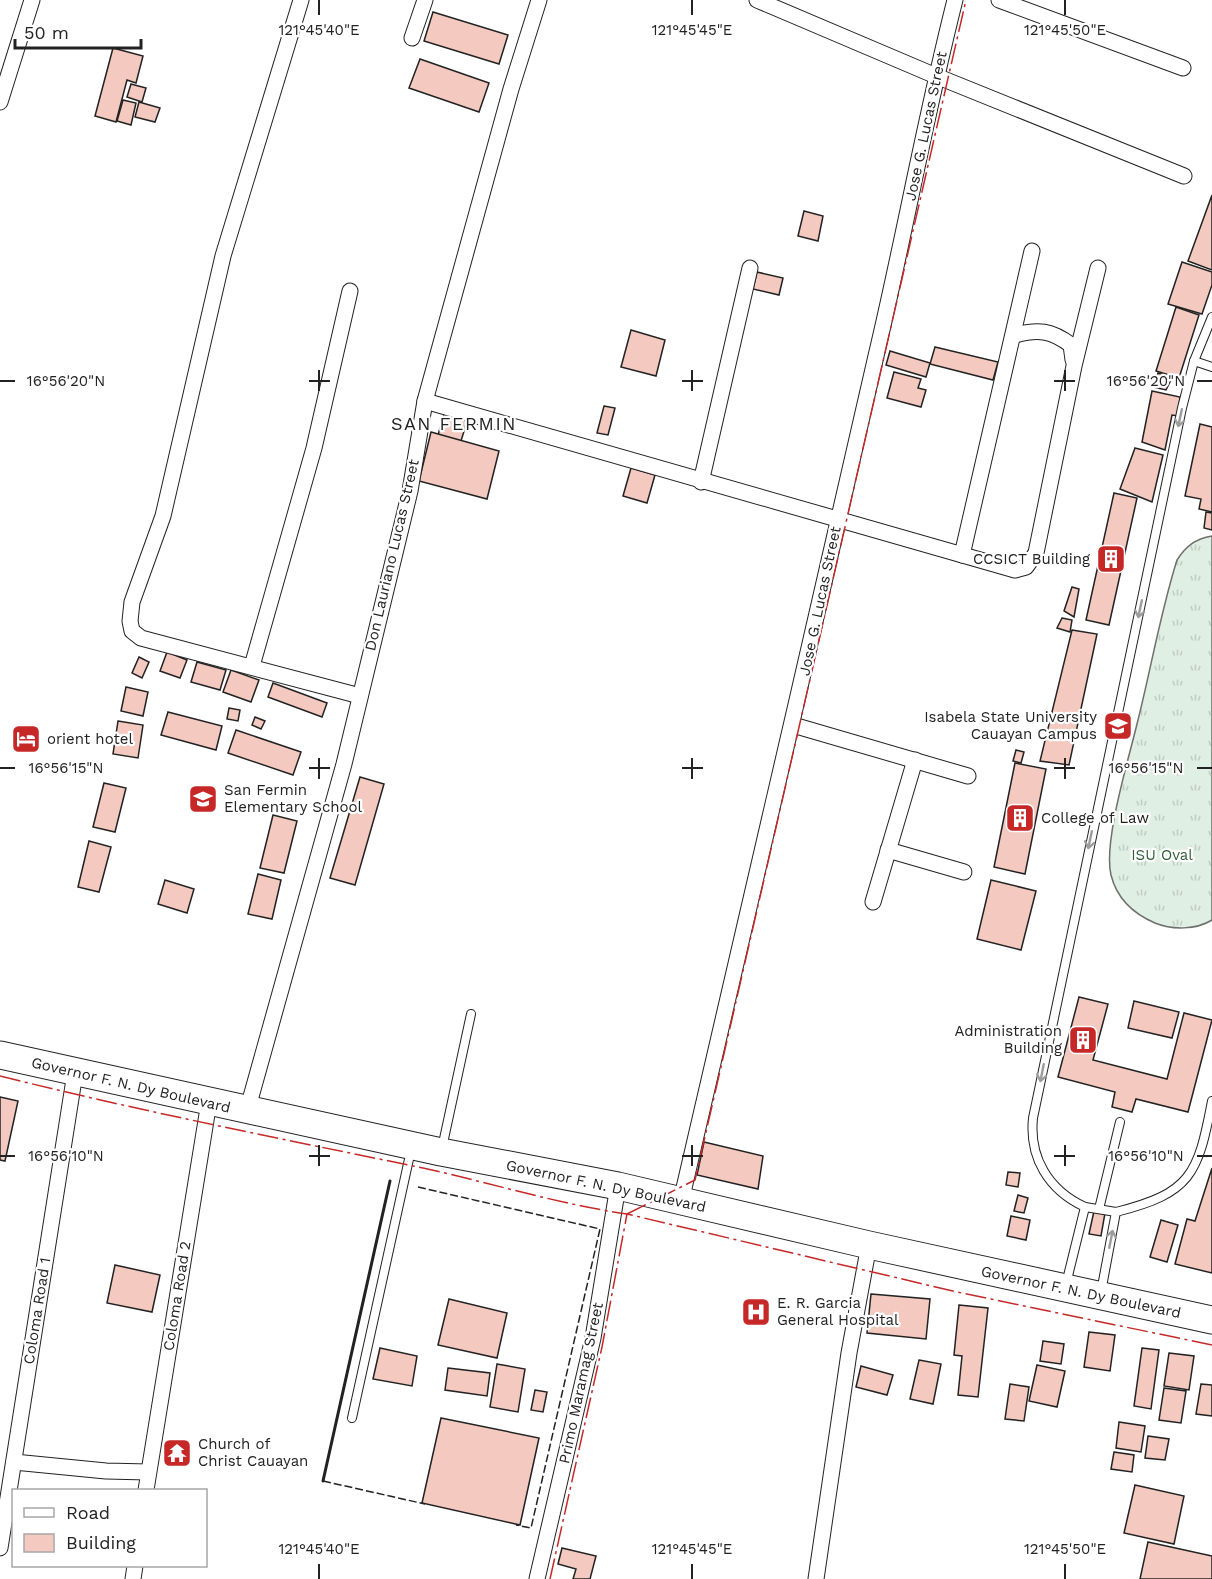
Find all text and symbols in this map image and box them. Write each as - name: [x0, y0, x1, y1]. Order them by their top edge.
- scale bar: [15, 12, 141, 50]
- text: 121°45'40"E: [278, 21, 360, 39]
- text: 121°45'45"E: [652, 21, 732, 39]
- text: 121°45'50"E: [1024, 21, 1106, 39]
- text: 50 m: [24, 22, 69, 43]
- street label: Jose G. Lucas Street: [901, 49, 951, 202]
- text: 16°56'20"N: [27, 372, 105, 390]
- text: 16°56'20"N: [1107, 372, 1185, 390]
- one-way arrow: [1174, 408, 1185, 427]
- district label: SAN FERMIN: [391, 413, 517, 434]
- street label: Don Lauriano Lucas Street: [361, 457, 423, 653]
- street label: Jose G. Lucas Street: [795, 524, 845, 677]
- building icon: CCSICT Building: [1095, 543, 1127, 575]
- place label: CCSICT Building: [973, 550, 1090, 568]
- one-way arrow: [1133, 599, 1145, 618]
- place label: Isabela State University Cauayan Campus: [924, 708, 1097, 743]
- school or university icon: Isabela State University Cauayan Campus: [1102, 710, 1134, 742]
- hotel icon: orient hotel: [10, 723, 42, 755]
- place label: orient hotel: [47, 730, 133, 748]
- text: 16°56'15"N: [29, 759, 103, 777]
- text: 16°56'15"N: [1109, 759, 1183, 777]
- place label: San Fermin Elementary School: [224, 781, 363, 816]
- school or university icon: San Fermin Elementary School: [187, 783, 219, 815]
- building icon: College of Law: [1004, 802, 1036, 834]
- place label: College of Law: [1041, 809, 1149, 827]
- one-way arrow: [1084, 830, 1095, 850]
- park label: ISU Oval: [1131, 846, 1193, 864]
- place label: Administration Building: [954, 1022, 1062, 1057]
- building icon: Administration Building: [1067, 1024, 1099, 1056]
- street label: Governor F. N. Dy Boulevard: [30, 1053, 232, 1117]
- one-way arrow: [1036, 1062, 1047, 1082]
- text: 16°56'10"N: [28, 1147, 104, 1165]
- text: 16°56'10"N: [1108, 1147, 1184, 1165]
- street label: Governor F. N. Dy Boulevard: [504, 1156, 708, 1216]
- one-way arrow: [1106, 1230, 1117, 1249]
- street label: Coloma Road 2: [159, 1240, 195, 1352]
- street label: Coloma Road 1: [20, 1256, 54, 1366]
- street label: Governor F. N. Dy Boulevard: [979, 1262, 1183, 1322]
- place label: E. R. Garcia General Hospital: [777, 1294, 899, 1329]
- hospital icon: E. R. Garcia General Hospital: [740, 1296, 772, 1328]
- street label: Primo Maramag Street: [555, 1300, 607, 1465]
- place label: Church of Christ Cauayan: [198, 1435, 308, 1470]
- temple icon: Church of Christ Cauayan: [161, 1437, 193, 1469]
- legend: [12, 1489, 207, 1567]
- text: Road: [66, 1502, 110, 1523]
- text: Building: [66, 1532, 136, 1553]
- text: 121°45'40"E: [278, 1540, 360, 1558]
- text: 121°45'45"E: [652, 1540, 732, 1558]
- text: 121°45'50"E: [1024, 1540, 1106, 1558]

